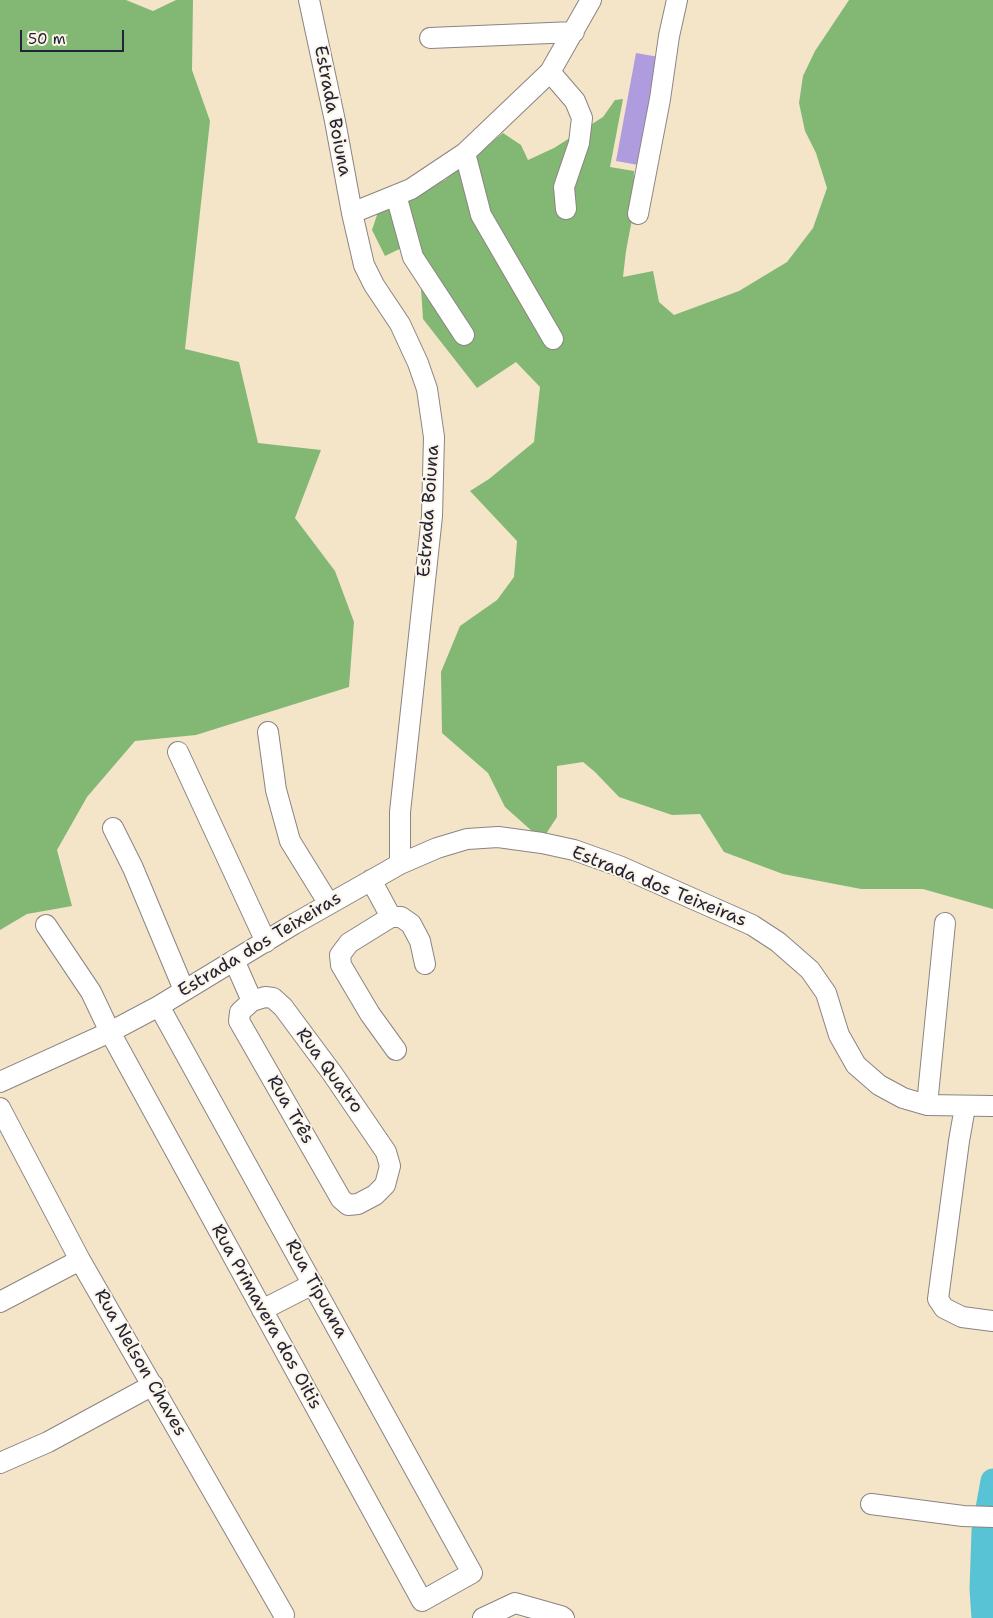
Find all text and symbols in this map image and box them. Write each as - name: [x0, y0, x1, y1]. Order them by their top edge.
- scale bar: [22, 20, 126, 52]
- text: 50 m: [28, 29, 66, 49]
- street label: Estrada Boiuna: [309, 44, 355, 178]
- street label: Estrada Boiuna: [414, 444, 444, 578]
- street label: Estrada dos Teixeiras: [569, 842, 749, 932]
- street label: Estrada dos Teixeiras: [175, 888, 345, 1002]
- street label: Rua Quatro: [291, 1024, 367, 1118]
- street label: Rua Três: [262, 1072, 318, 1148]
- street label: Rua Primavera dos Oitis: [206, 1221, 326, 1413]
- street label: Rua Tipuana: [280, 1236, 352, 1342]
- street label: Rua Nelson Chaves: [89, 1286, 191, 1440]

